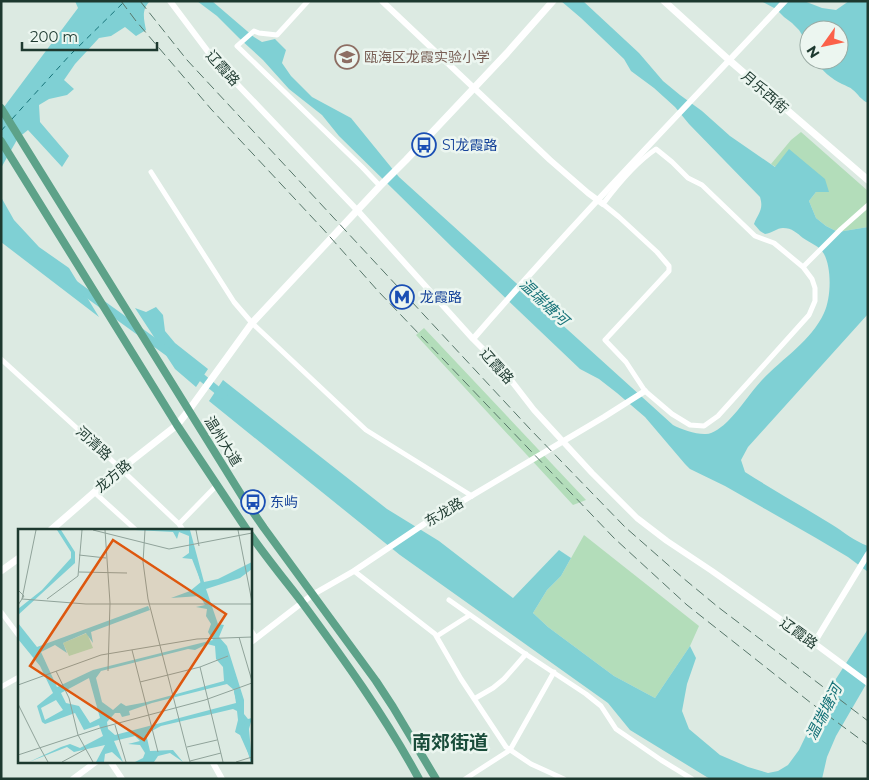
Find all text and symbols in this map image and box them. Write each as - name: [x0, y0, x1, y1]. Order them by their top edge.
- scale bar: [22, 20, 158, 52]
- north arrow: [799, 20, 849, 70]
- text: 200 m: [30, 27, 78, 46]
- text: N: [802, 42, 824, 62]
- school or university icon: 瓯海区龙霞实验小学: [334, 44, 360, 70]
- street label: 辽霞路: [202, 46, 244, 90]
- place label: 瓯海区龙霞实验小学: [364, 48, 490, 66]
- street label: 月乐西街: [738, 67, 792, 117]
- bus stop icon: S1龙霞路: [411, 132, 437, 158]
- place label: S1龙霞路: [442, 136, 498, 154]
- water label: 温瑞塘河: [516, 274, 575, 331]
- metro station icon: 龙霞路: [389, 284, 415, 310]
- place label: 龙霞路: [420, 288, 462, 306]
- street label: 辽霞路: [476, 344, 518, 388]
- street label: 温州大道: [201, 412, 245, 470]
- street label: 河清路: [72, 422, 116, 464]
- street label: 龙方路: [91, 456, 135, 496]
- bus stop icon: 东屿: [240, 489, 266, 515]
- place label: 东屿: [270, 493, 298, 511]
- street label: 东龙路: [421, 493, 467, 531]
- inset map: [18, 529, 251, 762]
- street label: 辽霞路: [777, 613, 821, 653]
- water label: 温瑞塘河: [801, 678, 847, 743]
- district label: 南郊街道: [412, 731, 488, 754]

